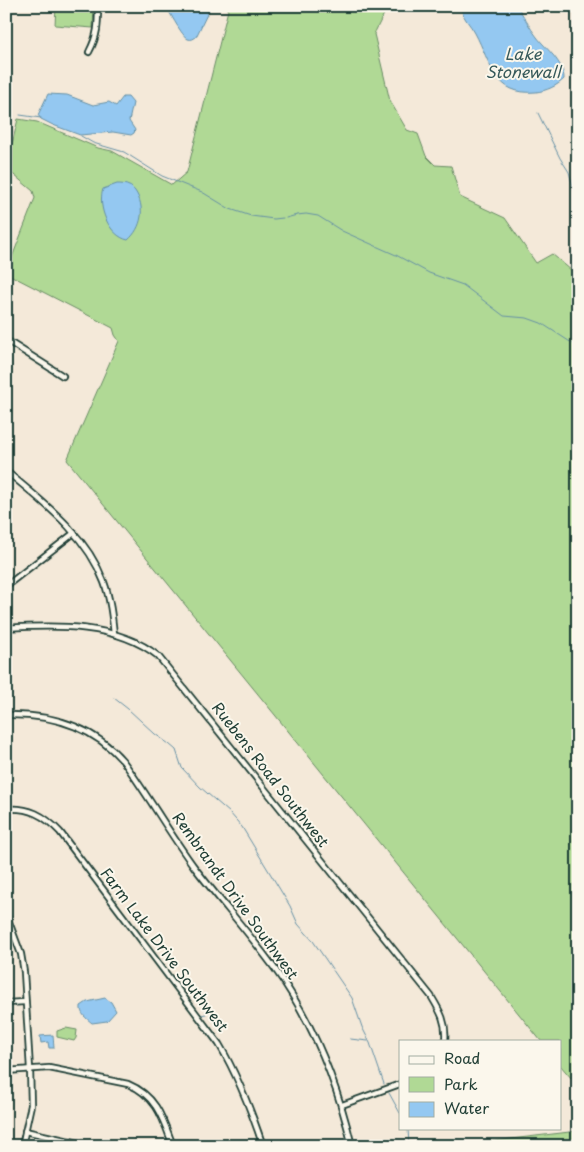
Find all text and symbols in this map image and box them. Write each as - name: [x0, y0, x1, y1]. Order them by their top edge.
- water label: Lake Stonewall: [486, 41, 563, 83]
- street label: Ruebens Road Southwest: [207, 696, 335, 852]
- street label: Rembrandt Drive Southwest: [167, 807, 305, 984]
- street label: Farm Lake Drive Southwest: [96, 862, 235, 1036]
- legend: [399, 1040, 562, 1130]
- text: Road: [444, 1046, 480, 1069]
- text: Park: [444, 1072, 478, 1095]
- text: Water: [444, 1096, 489, 1119]

